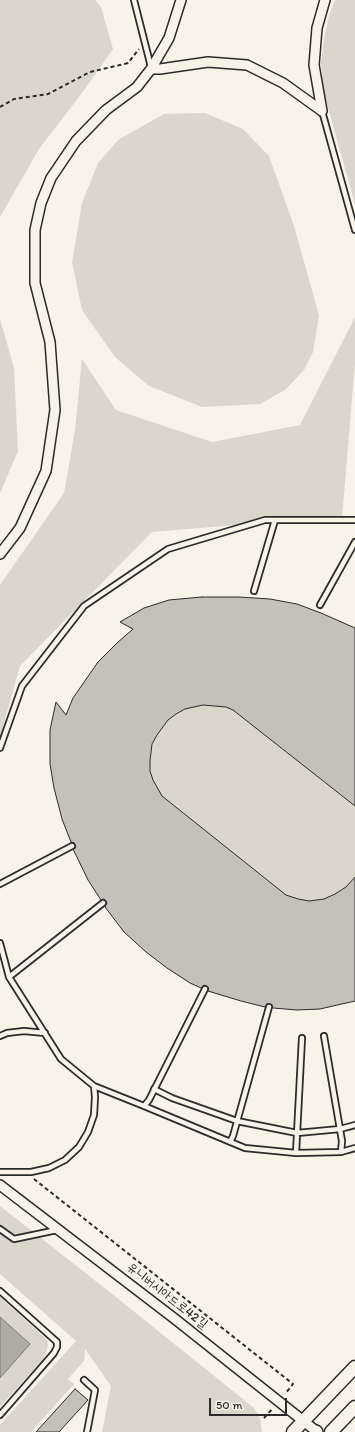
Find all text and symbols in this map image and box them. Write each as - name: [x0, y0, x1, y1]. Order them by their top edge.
- street label: 유니버시아드로42길: [123, 1260, 211, 1332]
- scale bar: [211, 1390, 289, 1416]
- text: 50 m: [216, 1398, 242, 1412]

